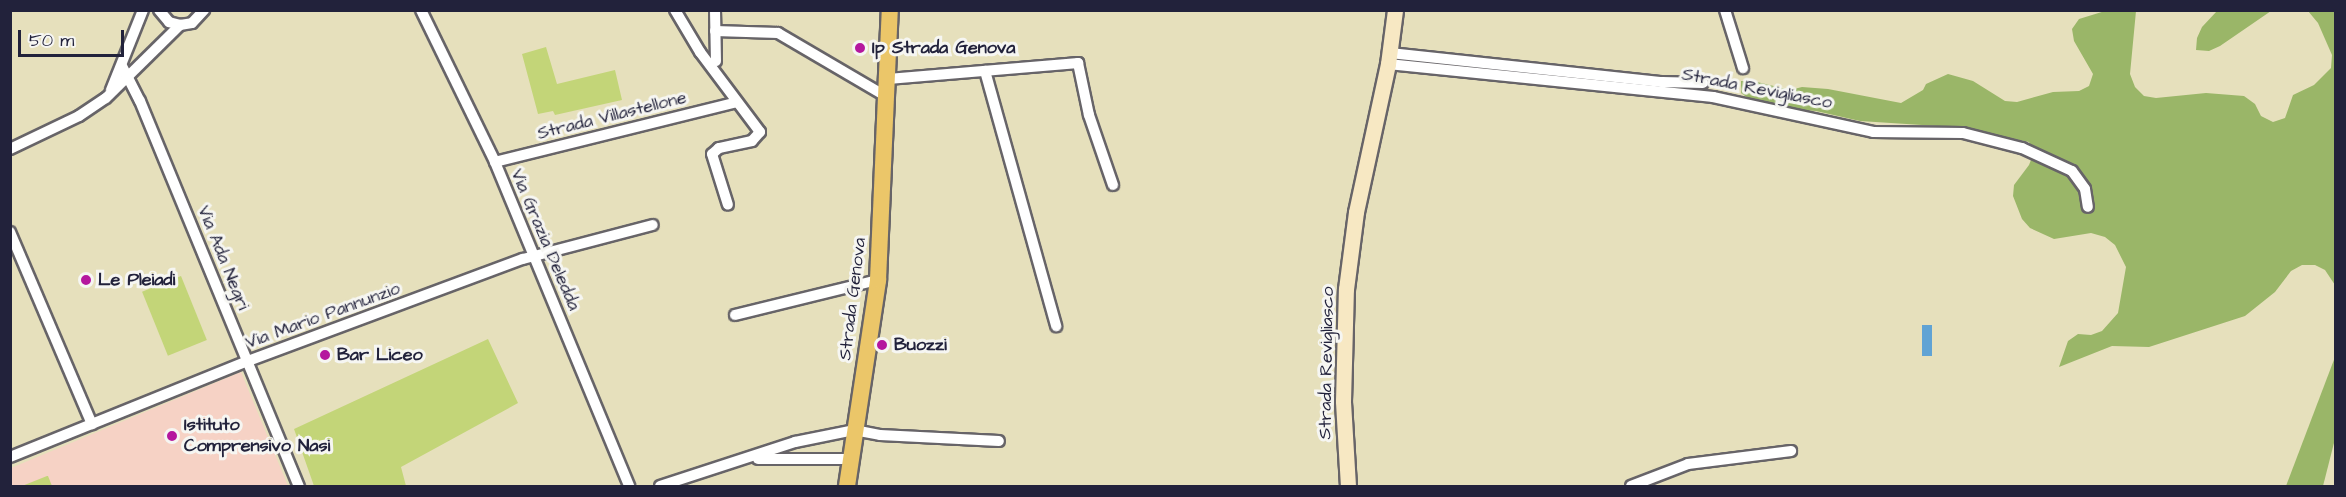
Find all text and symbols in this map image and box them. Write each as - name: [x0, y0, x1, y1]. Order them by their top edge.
- scale bar: [21, 18, 128, 56]
- text: 50 m: [29, 28, 74, 53]
- place label: Ip Strada Genova: [872, 37, 1015, 59]
- marker: Ip Strada Genova: [853, 41, 867, 55]
- street label: Strada Revigliasco: [1680, 64, 1834, 114]
- street label: Strada Villastellone: [535, 87, 689, 145]
- street label: Via Grazia Deledda: [505, 166, 585, 314]
- street label: Via Ada Negri: [192, 203, 254, 313]
- street label: Strada Genova: [835, 236, 871, 362]
- place label: Le Pleiadi: [98, 269, 175, 291]
- marker: Le Pleiadi: [79, 273, 93, 287]
- street label: Via Mario Pannunzio: [243, 278, 403, 354]
- street label: Strada Revigliasco: [1315, 286, 1339, 440]
- place label: Buozzi: [894, 334, 947, 356]
- marker: Buozzi: [875, 338, 889, 352]
- place label: Bar Liceo: [337, 344, 423, 366]
- marker: Bar Liceo: [318, 348, 332, 362]
- place label: Istituto Comprensivo Nasi: [184, 415, 330, 458]
- marker: Istituto Comprensivo Nasi: [165, 429, 179, 443]

